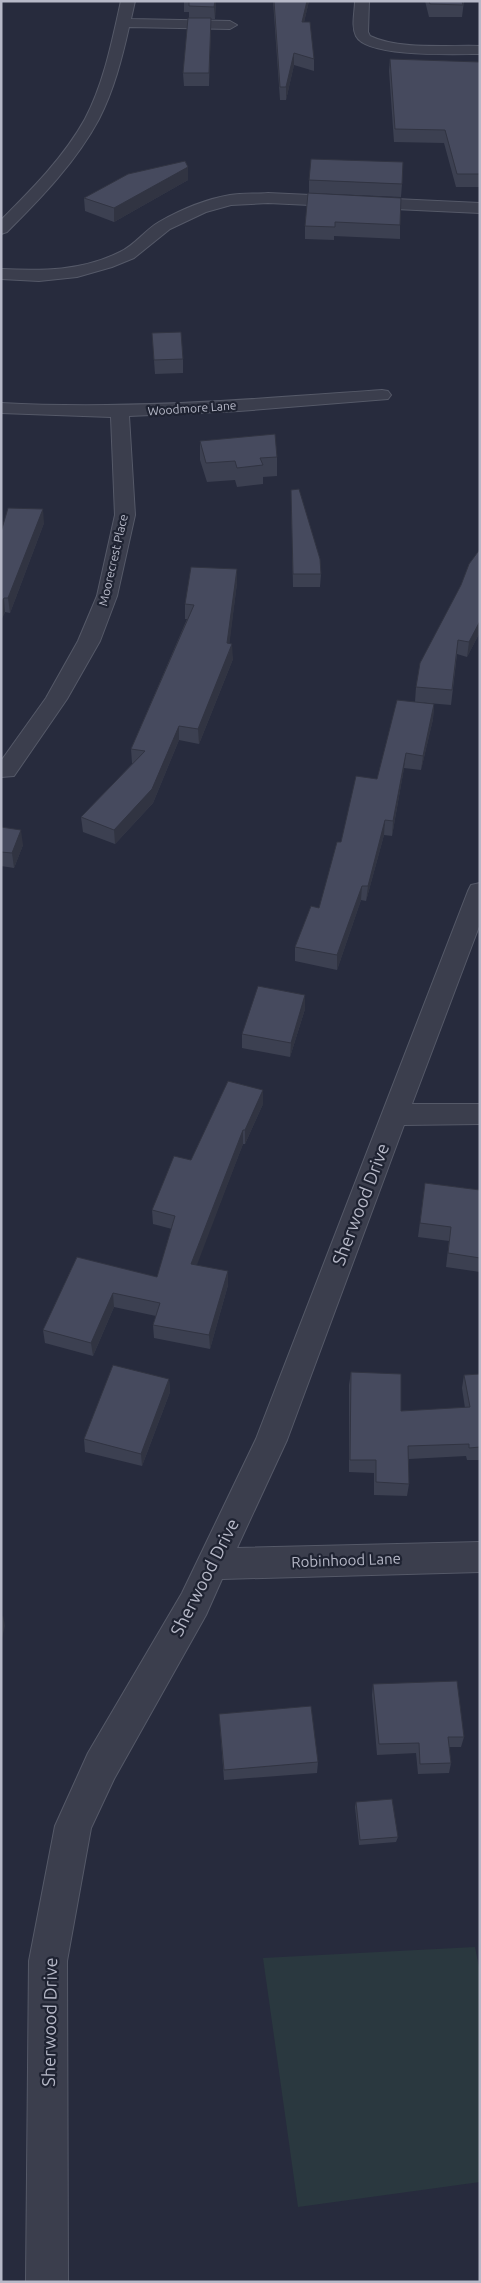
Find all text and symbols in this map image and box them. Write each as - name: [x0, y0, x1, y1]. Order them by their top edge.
- street label: Woodmore Lane: [147, 398, 237, 418]
- street label: Moorecrest Place: [96, 513, 130, 607]
- street label: Sherwood Drive: [328, 1140, 392, 1268]
- street label: Sherwood Drive: [166, 1515, 242, 1639]
- street label: Robinhood Lane: [291, 1550, 401, 1570]
- street label: Sherwood Drive: [38, 1957, 60, 2087]

